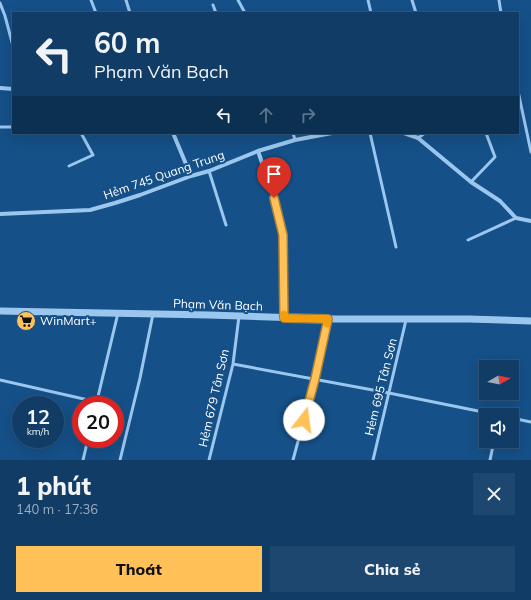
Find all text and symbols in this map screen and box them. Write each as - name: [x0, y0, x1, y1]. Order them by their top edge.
- text: 60 m: [94, 25, 160, 60]
- icon: left: [28, 28, 80, 80]
- text: Phạm Văn Bạch: [94, 60, 229, 83]
- icon: left: [213, 104, 235, 126]
- icon: ahead: [255, 104, 277, 126]
- icon: right: [297, 104, 319, 126]
- street label: Hẻm 745 Quang Trung: [101, 147, 226, 202]
- pin: [257, 157, 291, 198]
- icon: arrive: [263, 163, 285, 185]
- street label: Phạm Văn Bạch: [173, 295, 263, 314]
- supermarket icon: WinMart+: [15, 310, 37, 332]
- place label: WinMart+: [40, 313, 97, 328]
- street label: Hẻm 695 Tân Sơn: [361, 337, 400, 437]
- street label: Hẻm 679 Tân Sơn: [195, 347, 232, 448]
- north arrow: [479, 360, 519, 400]
- map controls: [479, 360, 519, 448]
- speed limit sign: 20: [72, 396, 124, 448]
- position arrow: [283, 399, 325, 441]
- text: 12: [26, 404, 50, 429]
- button: sound: [479, 408, 519, 448]
- text: km/h: [27, 425, 49, 438]
- text: 1 phút: [16, 471, 91, 501]
- button: close: [473, 473, 515, 515]
- text: 140 m · 17:36: [16, 501, 98, 517]
- button: Thoát: [16, 546, 262, 592]
- button: Chia sẻ: [270, 546, 515, 592]

